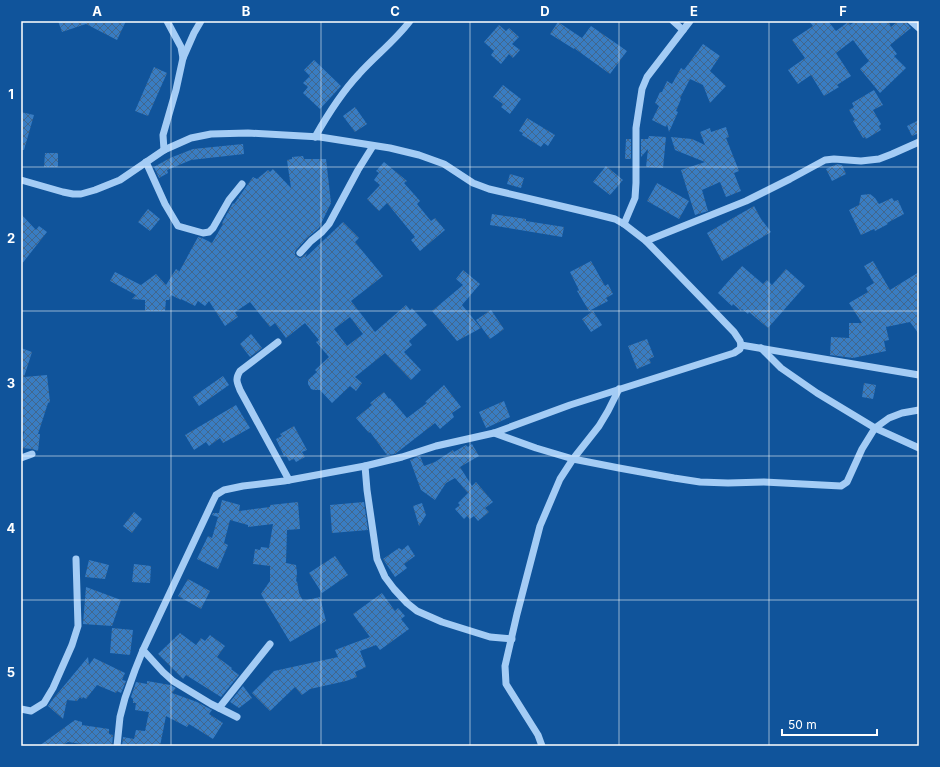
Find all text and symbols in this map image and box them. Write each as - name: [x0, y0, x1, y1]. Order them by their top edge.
- text: A: [92, 3, 102, 19]
- text: B: [242, 3, 251, 19]
- text: C: [390, 3, 400, 19]
- text: D: [540, 3, 550, 19]
- text: E: [690, 3, 698, 19]
- text: F: [839, 3, 847, 19]
- text: 1: [8, 86, 14, 102]
- text: 2: [7, 230, 15, 246]
- text: 3: [7, 375, 15, 391]
- text: 4: [7, 520, 16, 536]
- text: 5: [7, 664, 15, 680]
- scale bar: [782, 711, 877, 737]
- text: 50 m: [788, 717, 817, 732]

